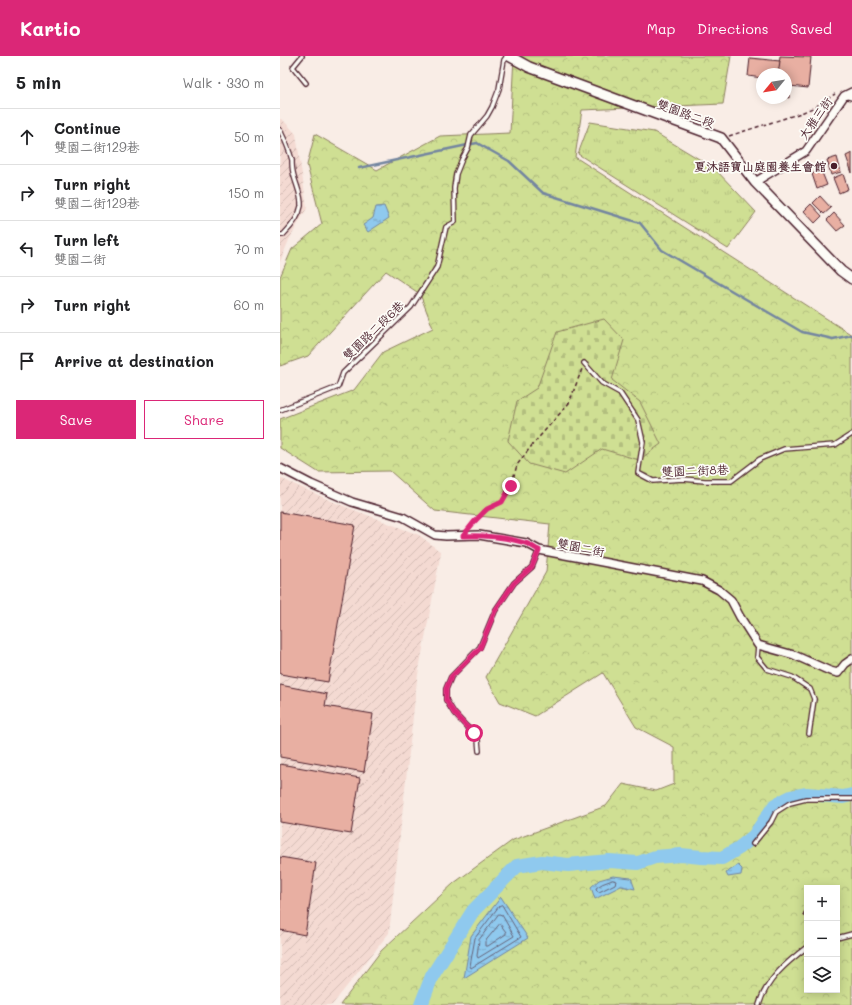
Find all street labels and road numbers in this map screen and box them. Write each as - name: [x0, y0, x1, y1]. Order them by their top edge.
- street label: 大雅三街: [795, 94, 835, 142]
- street label: 雙園路二段: [655, 95, 717, 131]
- street label: 雙園路二段6巷: [339, 297, 407, 363]
- street label: 雙園二街8巷: [661, 461, 729, 479]
- street label: 雙園二街: [556, 535, 606, 559]

